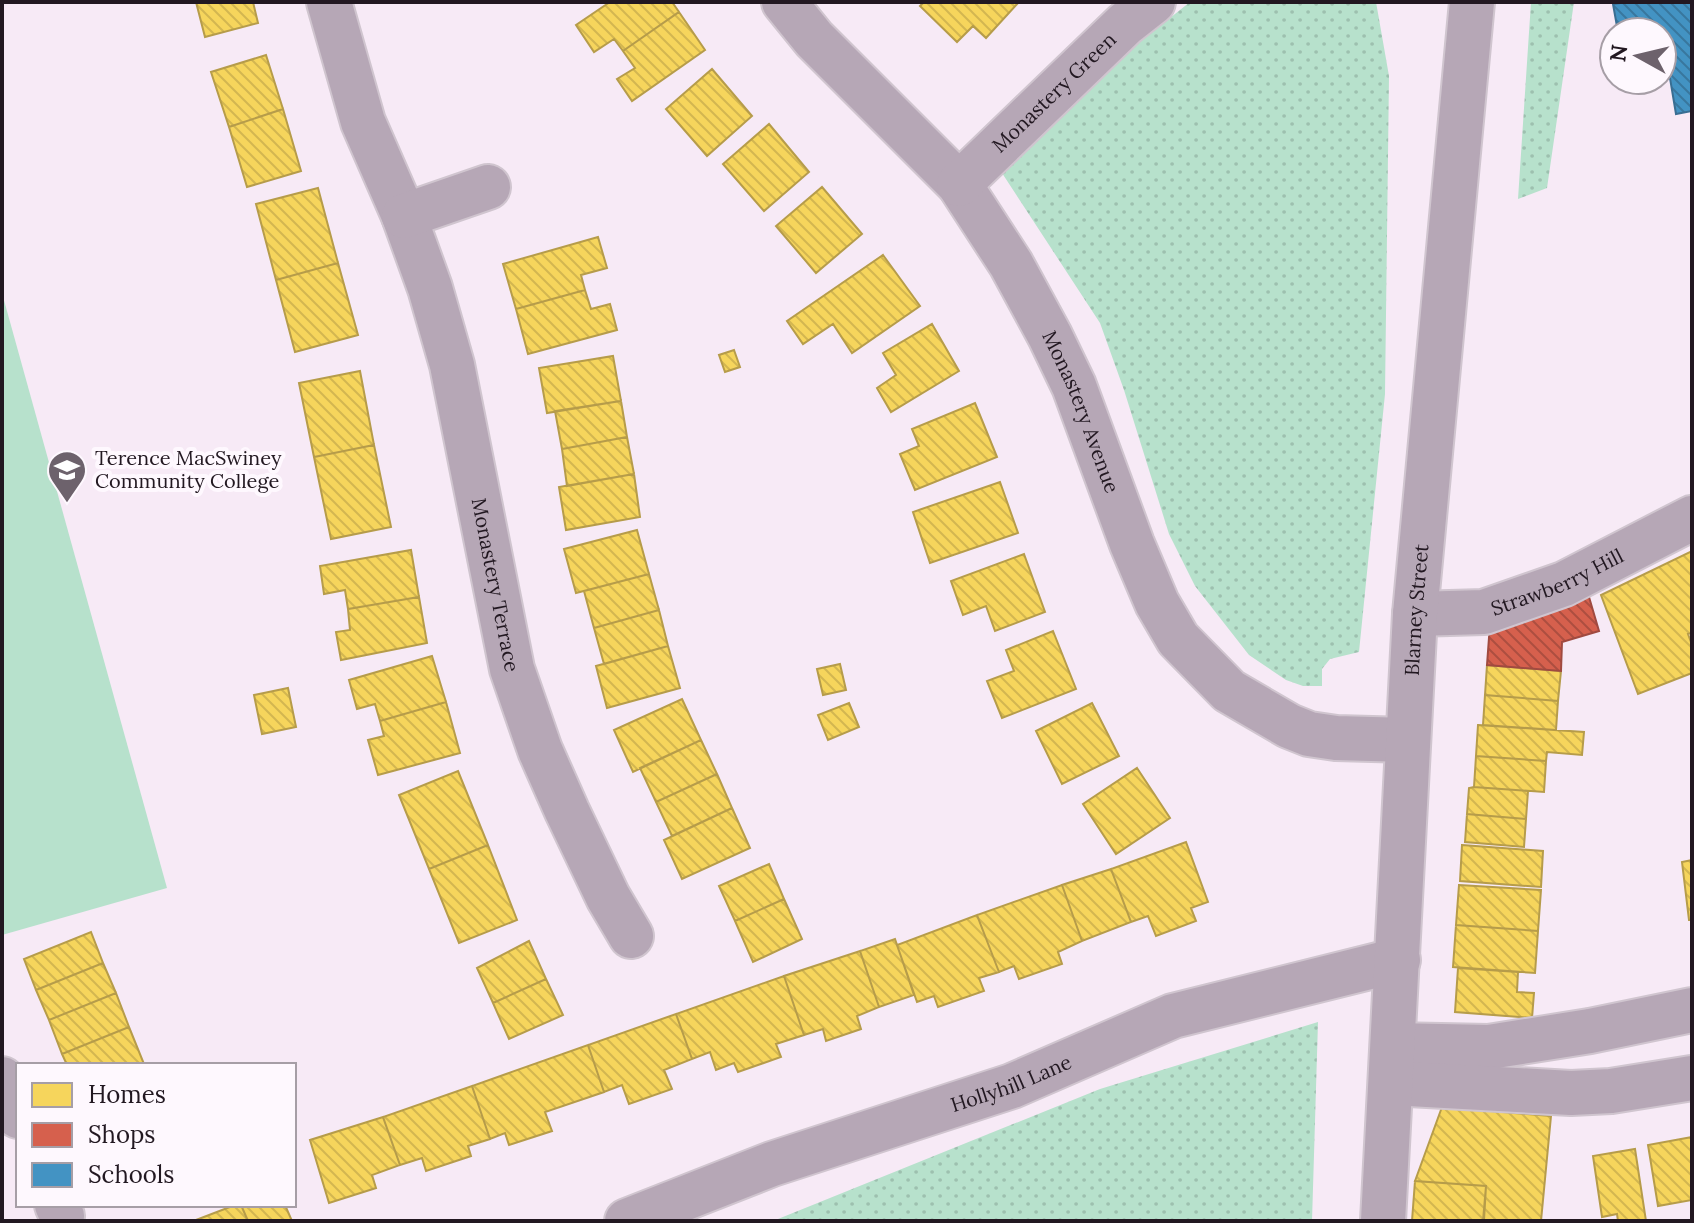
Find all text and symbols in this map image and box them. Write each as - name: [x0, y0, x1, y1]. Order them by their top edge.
- north arrow: [1598, 16, 1678, 96]
- street label: Monastery Green: [986, 27, 1121, 157]
- text: N: [1603, 43, 1633, 64]
- street label: Monastery Avenue: [1037, 326, 1125, 496]
- place label: Terence MacSwiney Community College: [95, 445, 282, 493]
- school or university icon: Terence MacSwiney Community College: [46, 449, 88, 504]
- street label: Monastery Terrace: [467, 496, 525, 674]
- street label: Blarney Street: [1399, 543, 1433, 676]
- street label: Strawberry Hill: [1487, 543, 1627, 621]
- street label: Hollyhill Lane: [947, 1049, 1075, 1117]
- legend: [16, 1063, 296, 1207]
- text: Homes: [88, 1079, 166, 1110]
- text: Shops: [88, 1119, 155, 1150]
- text: Schools: [88, 1159, 174, 1190]

